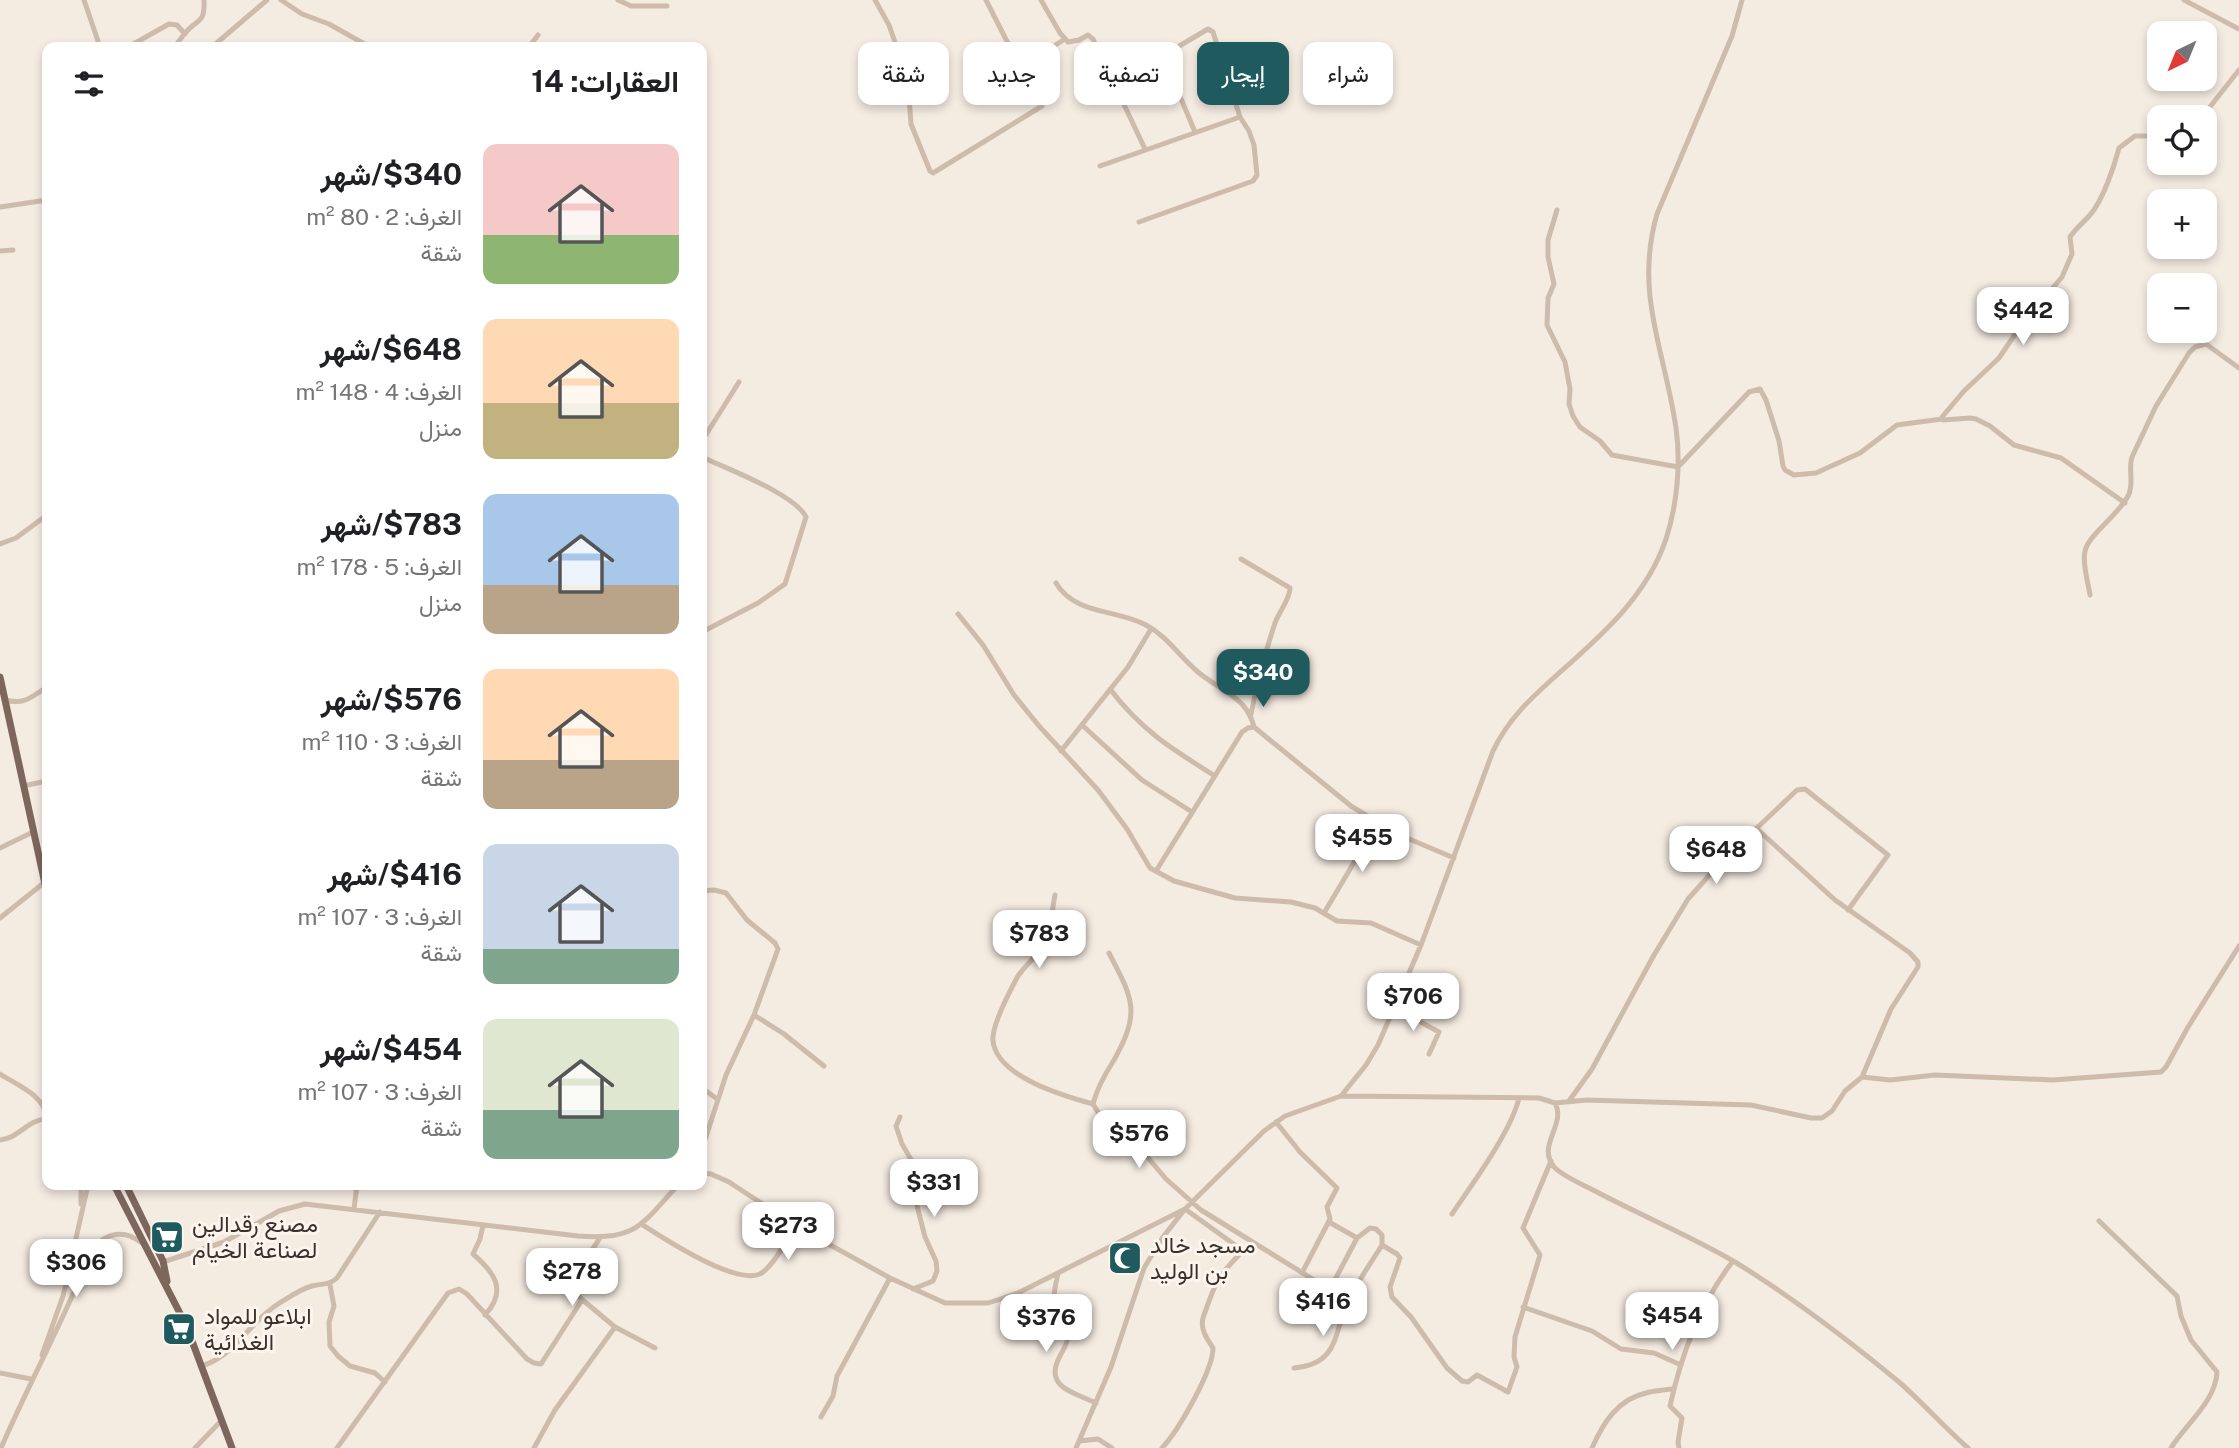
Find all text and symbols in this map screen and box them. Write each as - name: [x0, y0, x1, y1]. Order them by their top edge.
- north arrow: [2147, 21, 2217, 91]
- map controls: [2147, 21, 2217, 343]
- chip: شقة: [858, 42, 949, 105]
- chip: جديد: [963, 42, 1060, 105]
- chip: تصفية: [1074, 42, 1183, 105]
- chip: إيجار: [1197, 42, 1289, 105]
- chip: شراء: [1303, 42, 1393, 105]
- text: العقارات: 14: [531, 63, 679, 99]
- icon: filters: [70, 65, 108, 103]
- button: locate: [2147, 105, 2217, 175]
- text: $340/شهر: [321, 156, 462, 192]
- icon: home: [539, 172, 623, 256]
- button: +: [2147, 189, 2217, 259]
- text: الغرف: 2 · 80 m²: [306, 203, 462, 230]
- text: شقة: [420, 239, 462, 266]
- button: −: [2147, 273, 2217, 343]
- pin: $442: [1982, 288, 2064, 347]
- text: $442: [1993, 296, 2053, 323]
- text: $648/شهر: [320, 331, 462, 367]
- icon: home: [539, 347, 623, 431]
- text: الغرف: 4 · 148 m²: [296, 378, 462, 405]
- text: منزل: [419, 414, 462, 441]
- text: $783/شهر: [321, 506, 462, 542]
- icon: home: [539, 522, 623, 606]
- text: الغرف: 5 · 178 m²: [296, 553, 462, 580]
- text: منزل: [419, 589, 462, 616]
- pin: $340: [1222, 650, 1304, 709]
- text: $340: [1233, 658, 1293, 685]
- text: $576/شهر: [321, 681, 462, 717]
- icon: home: [539, 697, 623, 781]
- text: الغرف: 3 · 110 m²: [301, 728, 462, 755]
- text: شقة: [420, 764, 462, 791]
- pin: $455: [1321, 814, 1403, 874]
- text: $455: [1331, 823, 1393, 850]
- pin: $648: [1675, 826, 1757, 886]
- text: $648: [1685, 835, 1747, 862]
- text: $416/شهر: [327, 856, 462, 892]
- icon: home: [539, 872, 623, 956]
- text: الغرف: 3 · 107 m²: [297, 903, 462, 930]
- pin: $783: [998, 911, 1080, 970]
- text: $783: [1009, 919, 1069, 946]
- text: شقة: [420, 939, 462, 966]
- pin: $706: [1372, 974, 1454, 1033]
- text: $706: [1383, 982, 1443, 1009]
- text: $454/شهر: [320, 1031, 462, 1067]
- icon: home: [539, 1047, 623, 1131]
- text: الغرف: 3 · 107 m²: [297, 1078, 462, 1105]
- pin: $576: [1098, 1110, 1180, 1170]
- text: شقة: [420, 1114, 462, 1141]
- text: $576: [1109, 1119, 1169, 1146]
- pin: $331: [893, 1160, 975, 1219]
- text: $331: [906, 1168, 962, 1195]
- pin: $273: [747, 1202, 829, 1262]
- place label: مصنع رقدالين لصناعة الخيام: [192, 1210, 318, 1265]
- text: $273: [758, 1211, 818, 1238]
- supermarket icon: مصنع رقدالين لصناعة الخيام: [148, 1218, 186, 1256]
- place label: مسجد خالد بن الوليد: [1150, 1231, 1255, 1286]
- mosque icon: مسجد خالد بن الوليد: [1106, 1239, 1144, 1277]
- pin: $306: [35, 1240, 117, 1299]
- text: $306: [46, 1248, 106, 1275]
- pin: $278: [531, 1248, 613, 1308]
- text: $278: [542, 1257, 602, 1284]
- pin: $416: [1282, 1278, 1364, 1338]
- text: $416: [1295, 1287, 1351, 1314]
- pin: $454: [1631, 1292, 1713, 1352]
- pin: $376: [1005, 1294, 1087, 1354]
- text: $454: [1641, 1301, 1703, 1328]
- place label: ابلاعو للمواد الغذائية: [204, 1302, 311, 1355]
- text: $376: [1016, 1303, 1076, 1330]
- supermarket icon: ابلاعو للمواد الغذائية: [160, 1310, 198, 1348]

